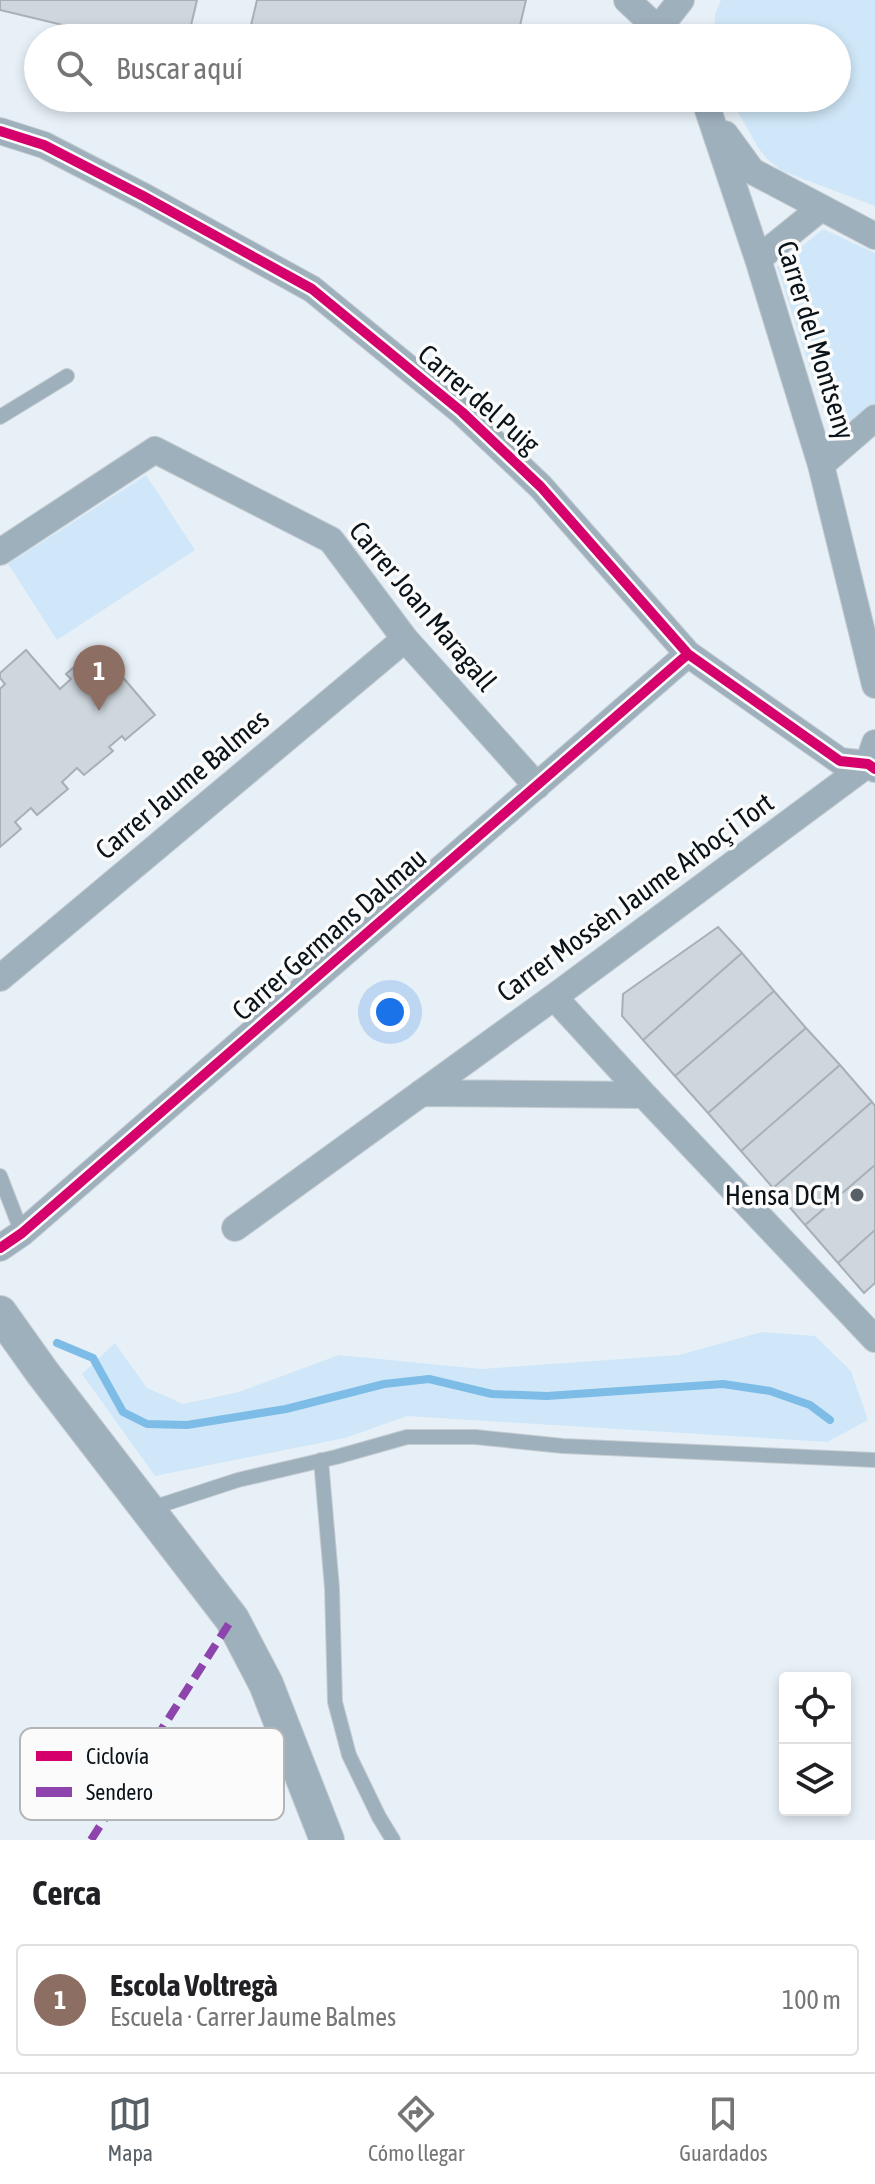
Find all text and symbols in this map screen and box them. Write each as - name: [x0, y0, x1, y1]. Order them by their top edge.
- search box: [24, 24, 851, 112]
- icon: search: [52, 46, 96, 90]
- text: Buscar aquí: [116, 51, 243, 85]
- street label: Carrer del Montseny: [771, 237, 861, 443]
- street label: Carrer del Puig: [412, 338, 546, 460]
- street label: Carrer Joan Maragall: [343, 515, 504, 698]
- pin: 1: [73, 645, 125, 711]
- street label: Carrer Jaume Balmes: [89, 702, 275, 866]
- street label: Carrer Mossèn Jaume Arboç i Tort: [491, 786, 779, 1008]
- street label: Carrer Germans Dalmau: [226, 841, 432, 1027]
- your location: [370, 992, 410, 1032]
- place label: Hensa DCM: [725, 1179, 841, 1211]
- marker: Hensa DCM: [848, 1186, 866, 1204]
- map controls: [779, 1672, 851, 1816]
- button: locate: [779, 1672, 851, 1744]
- legend: [20, 1728, 284, 1820]
- text: Ciclovía: [86, 1743, 149, 1769]
- button: layers: [779, 1744, 851, 1816]
- text: Sendero: [86, 1779, 153, 1805]
- text: Cerca: [32, 1873, 101, 1912]
- text: Escola Voltregà: [110, 1968, 278, 2002]
- text: 1: [54, 1985, 66, 2015]
- text: 100 m: [782, 1985, 841, 2015]
- text: Escuela · Carrer Jaume Balmes: [110, 2002, 396, 2032]
- tab: Mapa: [107, 2092, 153, 2166]
- tab: Cómo llegar: [368, 2092, 465, 2166]
- tab: Guardados: [679, 2092, 768, 2166]

